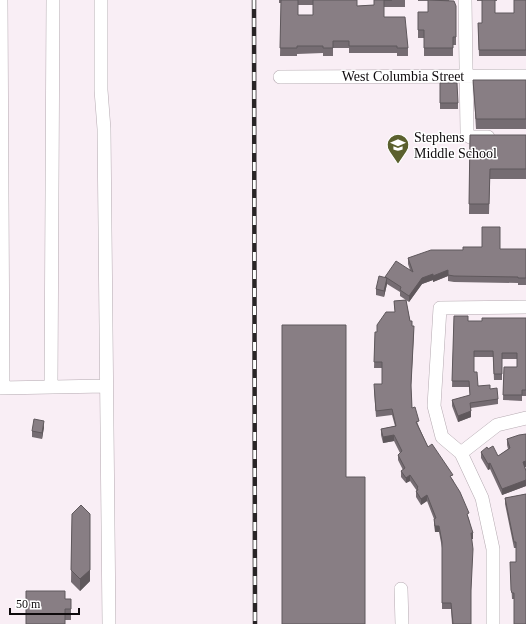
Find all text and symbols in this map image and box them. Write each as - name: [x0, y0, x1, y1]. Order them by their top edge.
- street label: West Columbia Street: [342, 69, 464, 84]
- place label: Stephens Middle School: [414, 130, 497, 161]
- school or university icon: Stephens Middle School: [385, 132, 411, 165]
- scale bar: [10, 590, 79, 616]
- text: 50 m: [16, 597, 41, 611]

